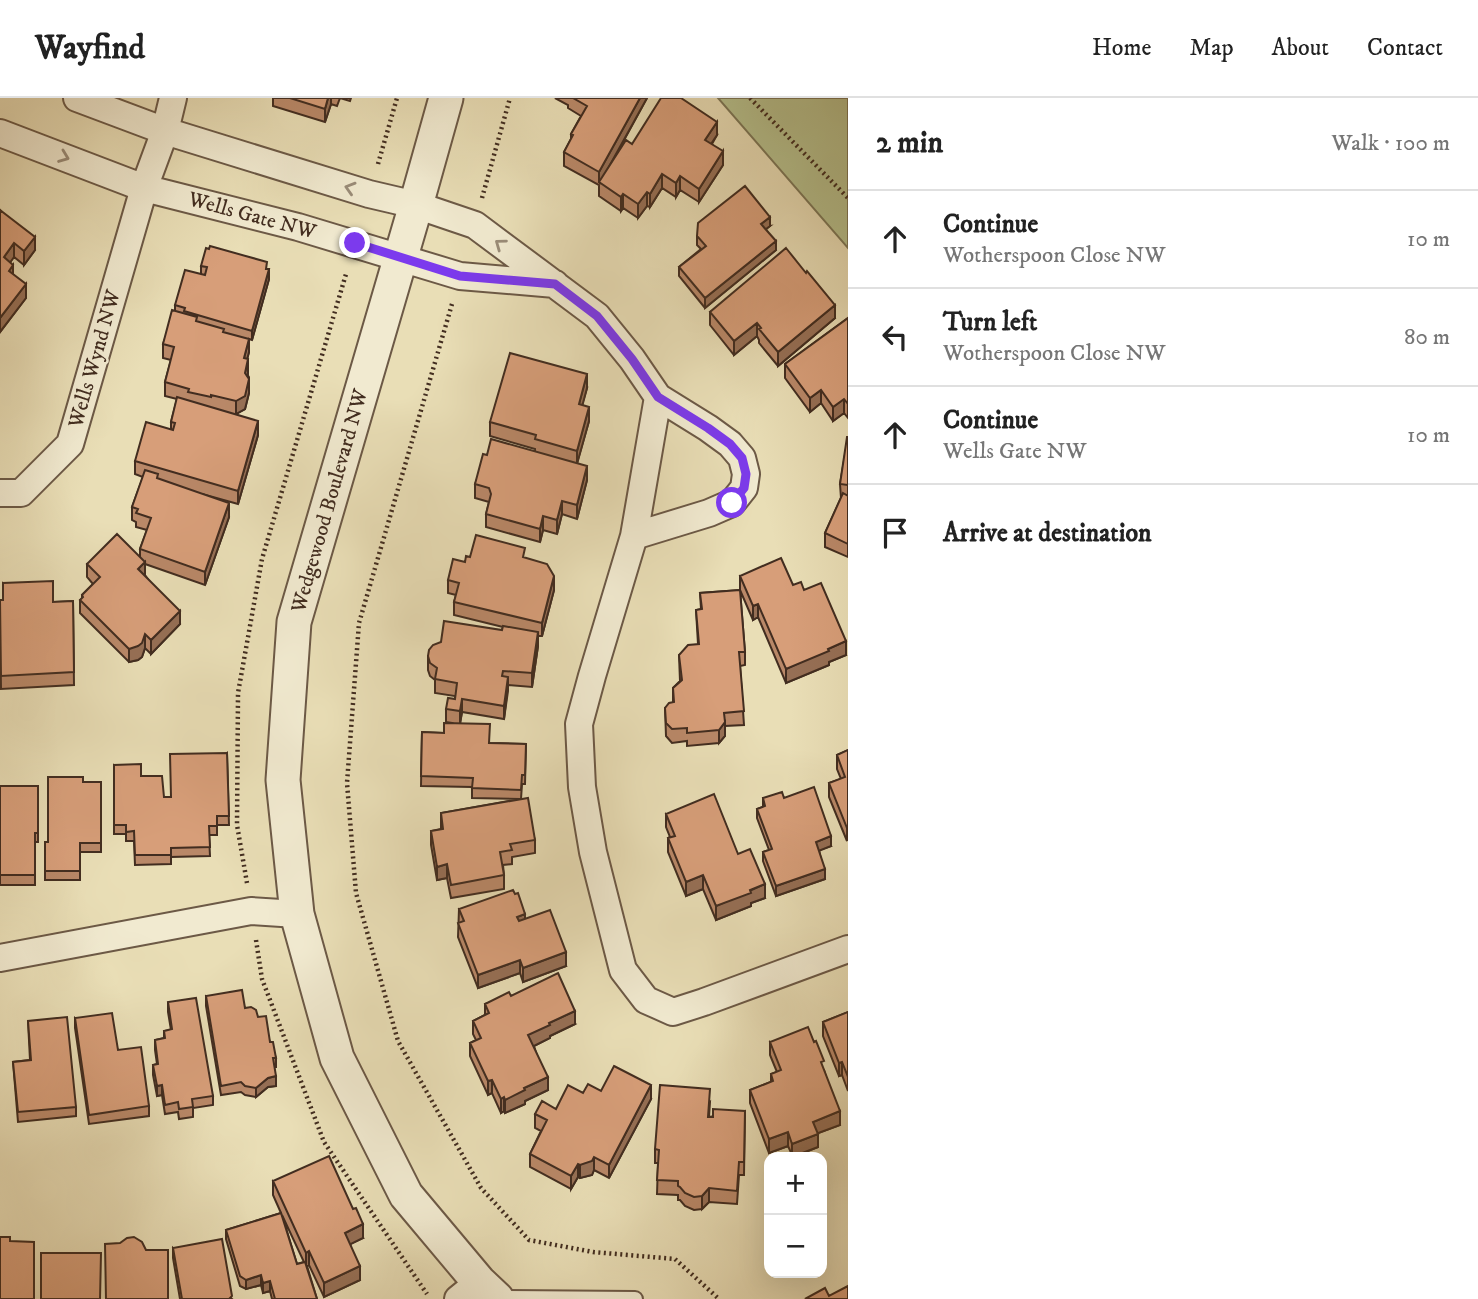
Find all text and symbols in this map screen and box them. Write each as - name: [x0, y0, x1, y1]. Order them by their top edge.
- text: Wayfind: [35, 28, 145, 69]
- text: Home: [1092, 33, 1151, 63]
- text: Map: [1189, 33, 1234, 63]
- text: About: [1272, 33, 1329, 63]
- text: Contact: [1367, 33, 1443, 63]
- text: 2 min: [876, 125, 943, 162]
- text: Walk · 100 m: [1331, 129, 1450, 158]
- one-way arrow: [57, 149, 69, 163]
- one-way arrow: [344, 182, 356, 197]
- street label: Wells Gate NW: [184, 186, 319, 246]
- text: Continue: [943, 208, 1038, 241]
- icon: ahead: [876, 220, 914, 258]
- text: 10 m: [1407, 225, 1450, 254]
- route end: [339, 227, 370, 258]
- one-way arrow: [495, 239, 508, 252]
- text: Wotherspoon Close NW: [943, 241, 1165, 270]
- street label: Wells Wynd NW: [63, 286, 127, 432]
- text: Turn left: [943, 306, 1037, 339]
- icon: left: [876, 318, 914, 356]
- text: 80 m: [1404, 323, 1450, 352]
- text: Wotherspoon Close NW: [943, 339, 1165, 368]
- street label: Wedgewood Boulevard NW: [285, 386, 375, 617]
- text: Continue: [943, 404, 1038, 437]
- icon: ahead: [876, 416, 914, 454]
- text: 10 m: [1407, 421, 1450, 450]
- text: Wells Gate NW: [943, 437, 1087, 466]
- route start: [716, 487, 747, 518]
- icon: arrive: [876, 514, 914, 552]
- text: Arrive at destination: [943, 517, 1152, 550]
- map controls: [764, 1152, 827, 1278]
- button: +: [764, 1152, 827, 1215]
- button: −: [764, 1215, 827, 1278]

